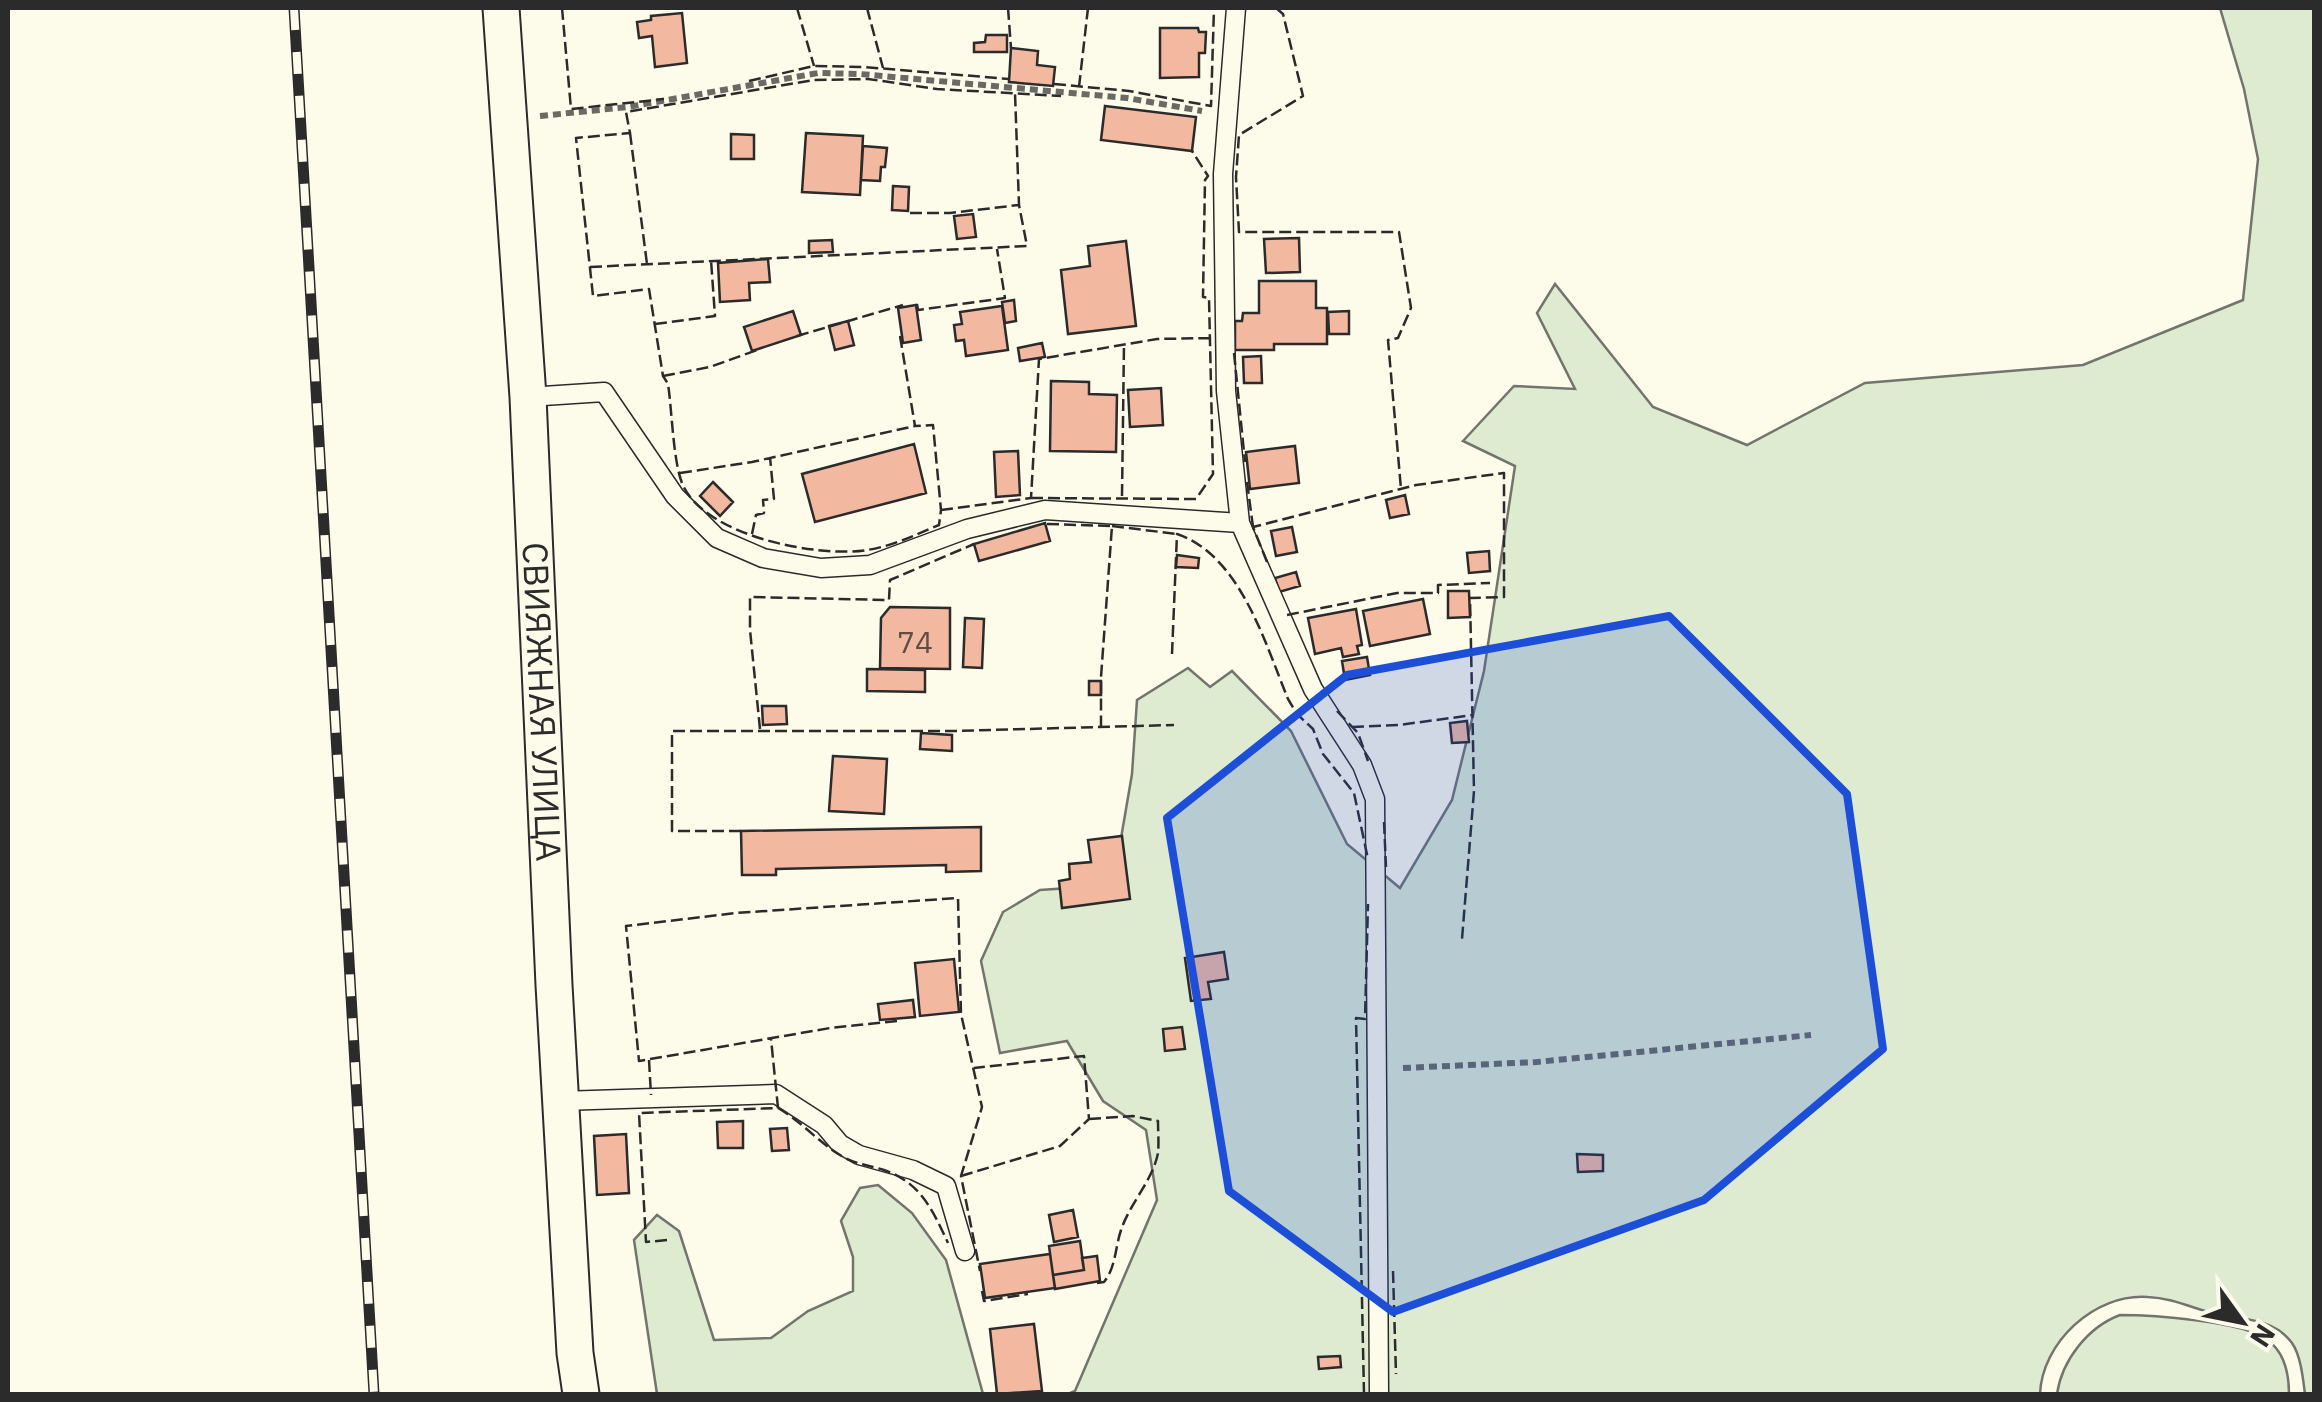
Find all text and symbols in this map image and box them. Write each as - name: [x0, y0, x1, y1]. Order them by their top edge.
- street label: СВИЯЖНАЯ УЛИЦА: [512, 541, 573, 862]
- house number: 74: [897, 622, 933, 661]
- north arrow: [2192, 1272, 2292, 1372]
- text: N: [2242, 1317, 2284, 1354]

